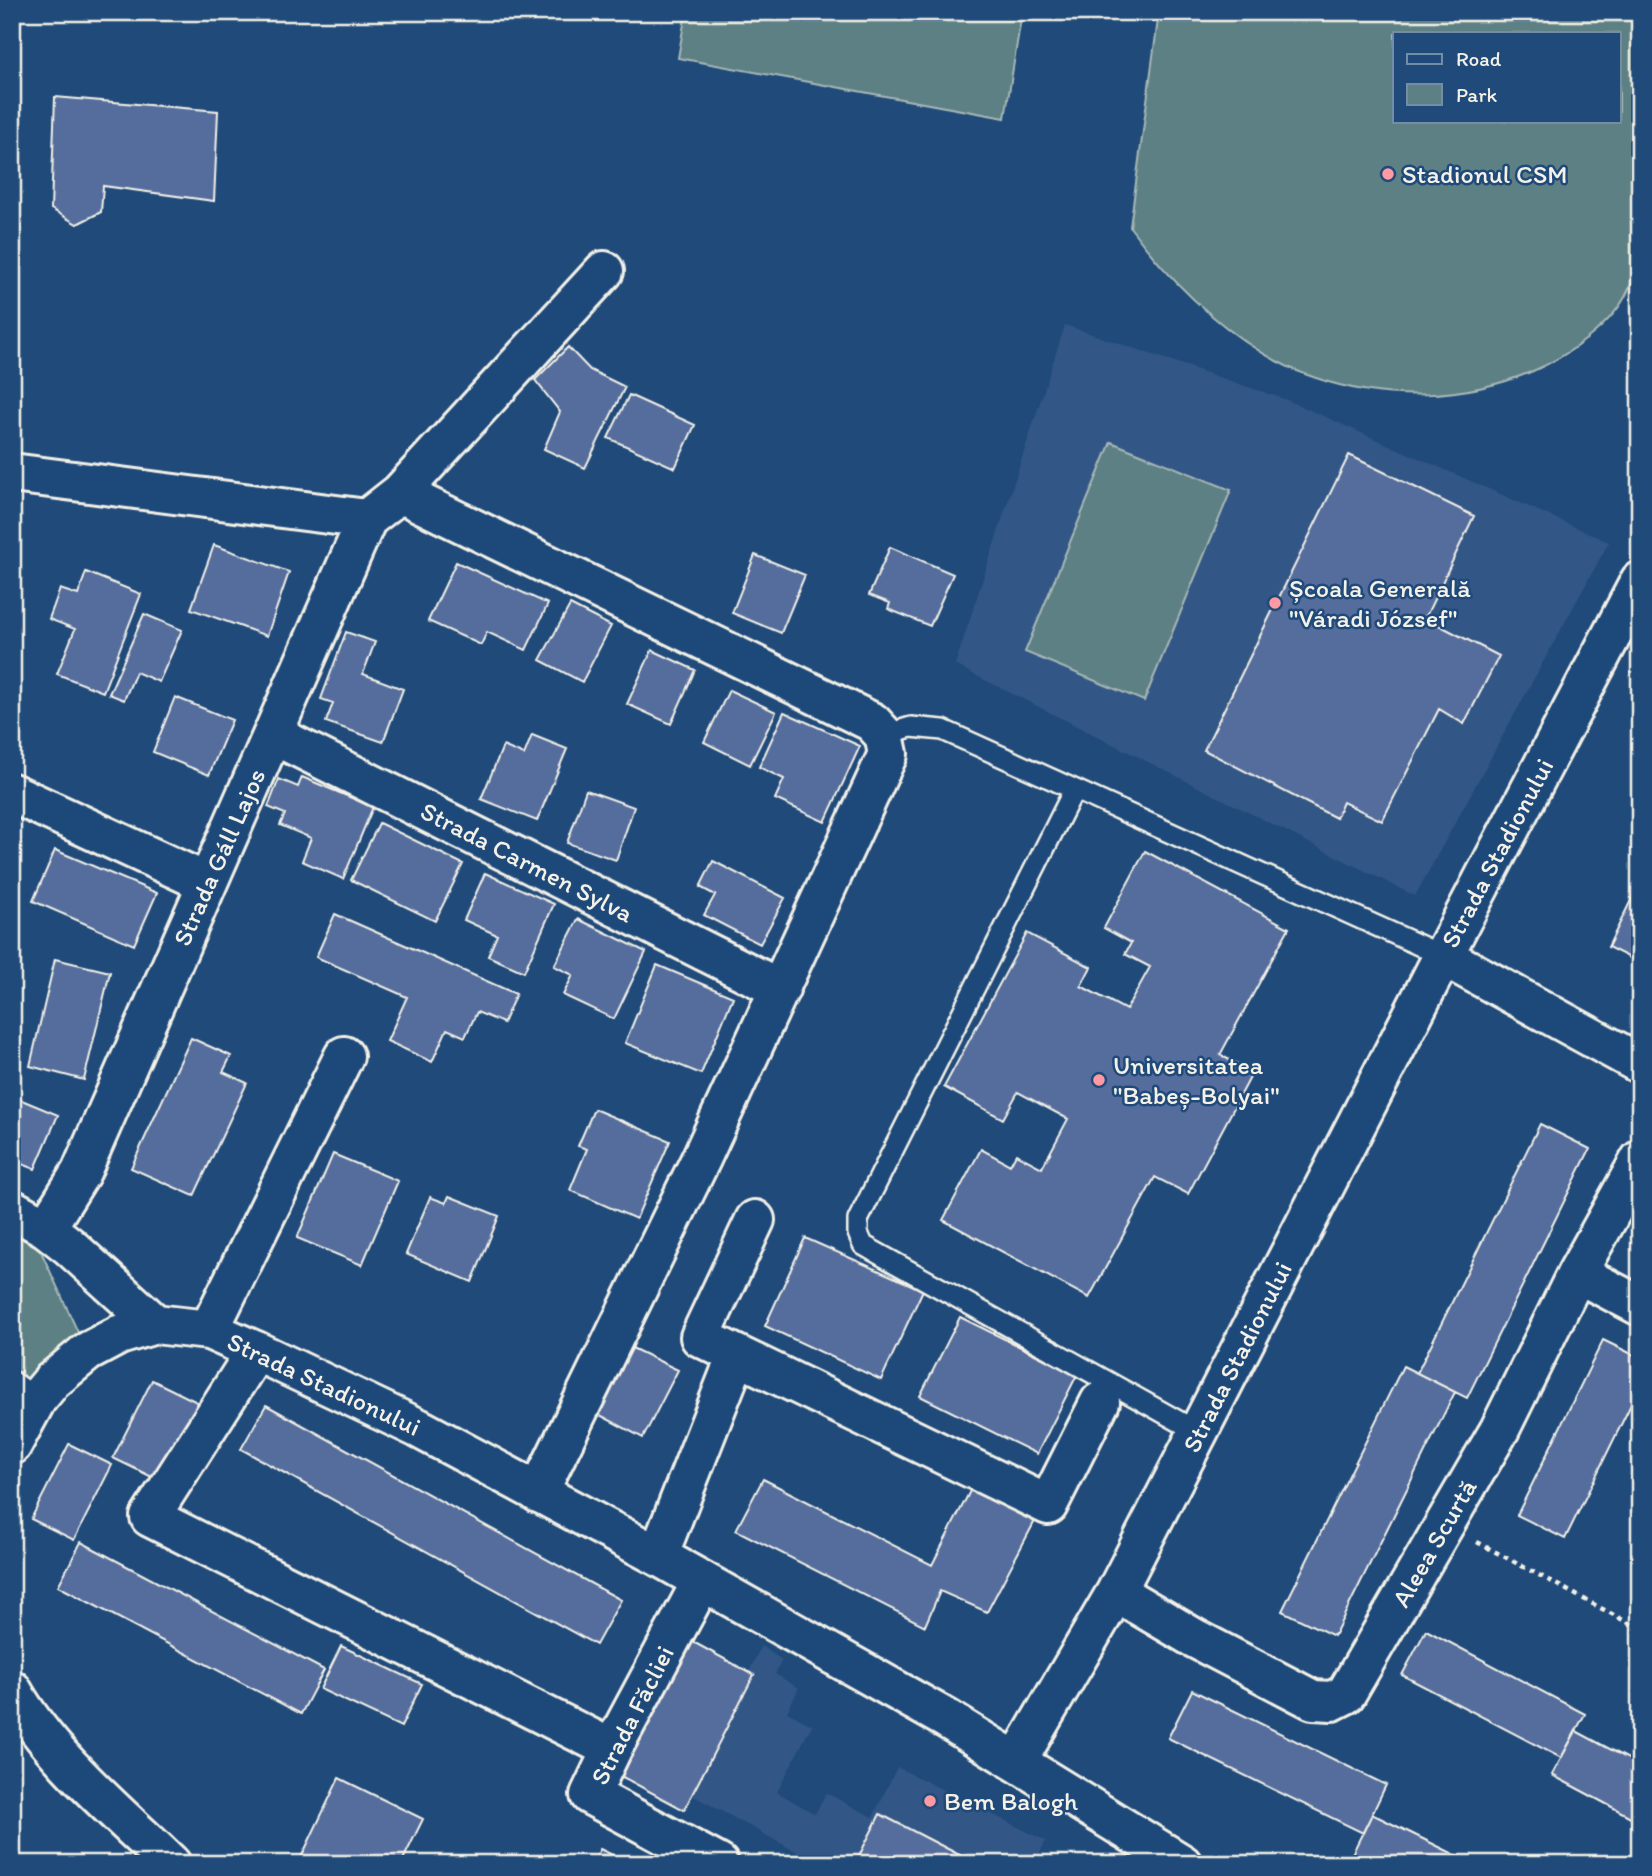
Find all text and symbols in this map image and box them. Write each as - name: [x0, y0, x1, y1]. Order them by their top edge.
- legend: [1393, 32, 1620, 122]
- text: Road: [1456, 46, 1502, 71]
- text: Park: [1456, 82, 1498, 107]
- place label: Stadionul CSM: [1402, 158, 1568, 190]
- marker: Stadionul CSM: [1380, 166, 1396, 182]
- place label: Școala Generală "Váradi József": [1289, 572, 1471, 634]
- marker: Școala Generală "Váradi József": [1267, 595, 1283, 611]
- street label: Strada Stadionului: [1434, 753, 1560, 953]
- street label: Strada Gáll Lajos: [166, 763, 272, 951]
- street label: Strada Carmen Sylva: [415, 794, 639, 930]
- place label: Universitatea "Babeș-Bolyai": [1113, 1049, 1280, 1111]
- marker: Universitatea "Babeș-Bolyai": [1091, 1072, 1107, 1088]
- street label: Strada Stadionului: [1175, 1256, 1299, 1458]
- street label: Strada Stadionului: [222, 1325, 426, 1443]
- street label: Aleea Scurtă: [1385, 1473, 1484, 1613]
- street label: Strada Făcliei: [583, 1640, 681, 1790]
- place label: Bem Balogh: [944, 1785, 1078, 1817]
- marker: Bem Balogh: [922, 1793, 938, 1809]

